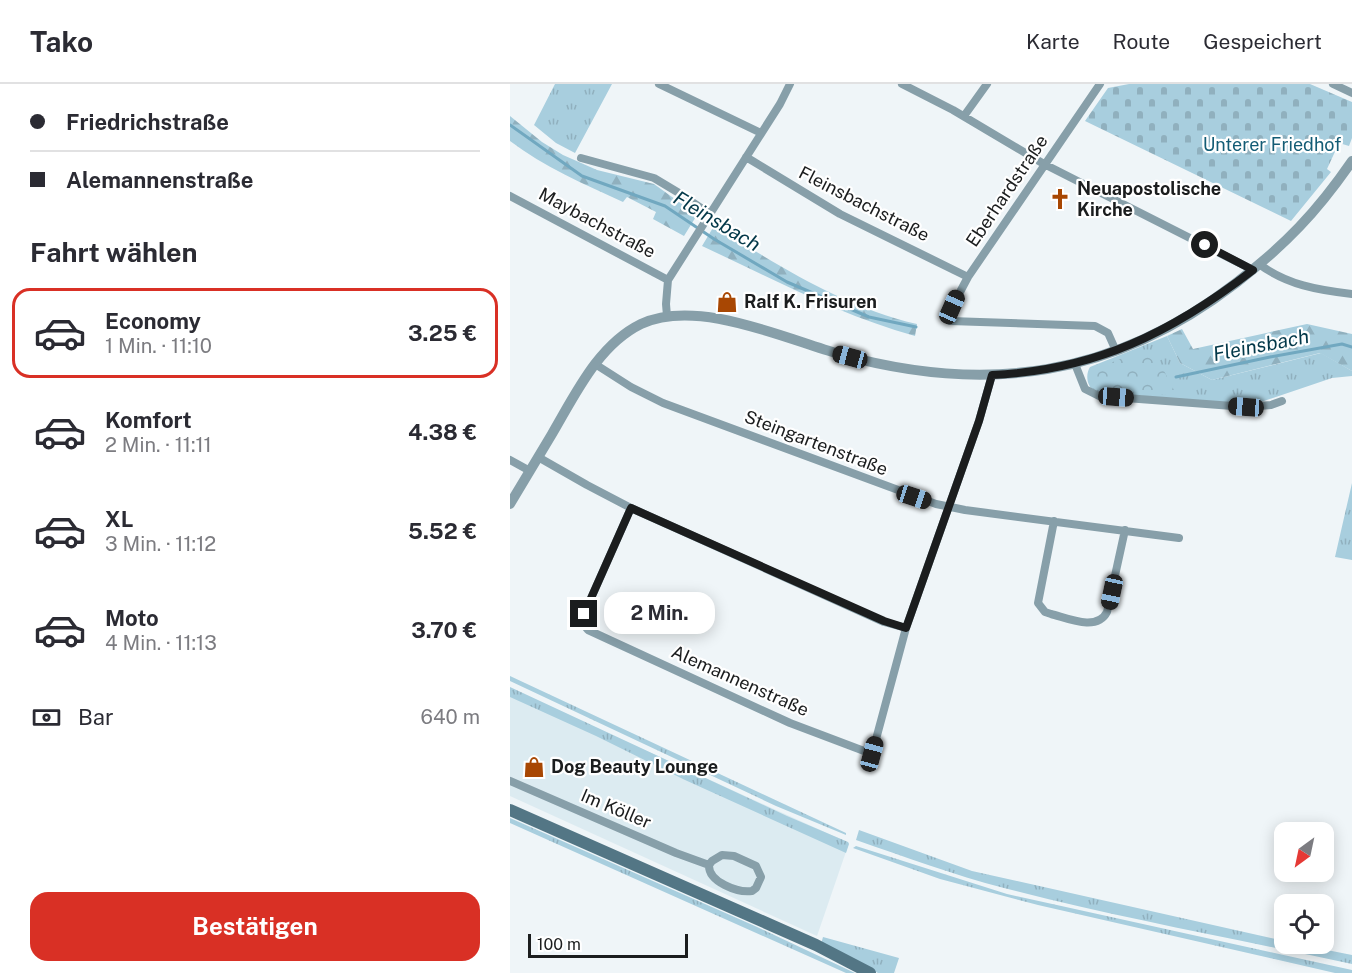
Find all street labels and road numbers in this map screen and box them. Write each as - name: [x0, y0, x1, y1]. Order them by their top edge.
- street label: Eberhardstraße: [961, 131, 1052, 251]
- street label: Fleinsbachstraße: [795, 162, 933, 246]
- street label: Maybachstraße: [535, 183, 659, 262]
- street label: Steingartenstraße: [742, 406, 891, 480]
- street label: Alemannenstraße: [668, 641, 812, 720]
- street label: Im Köller: [578, 784, 655, 833]

